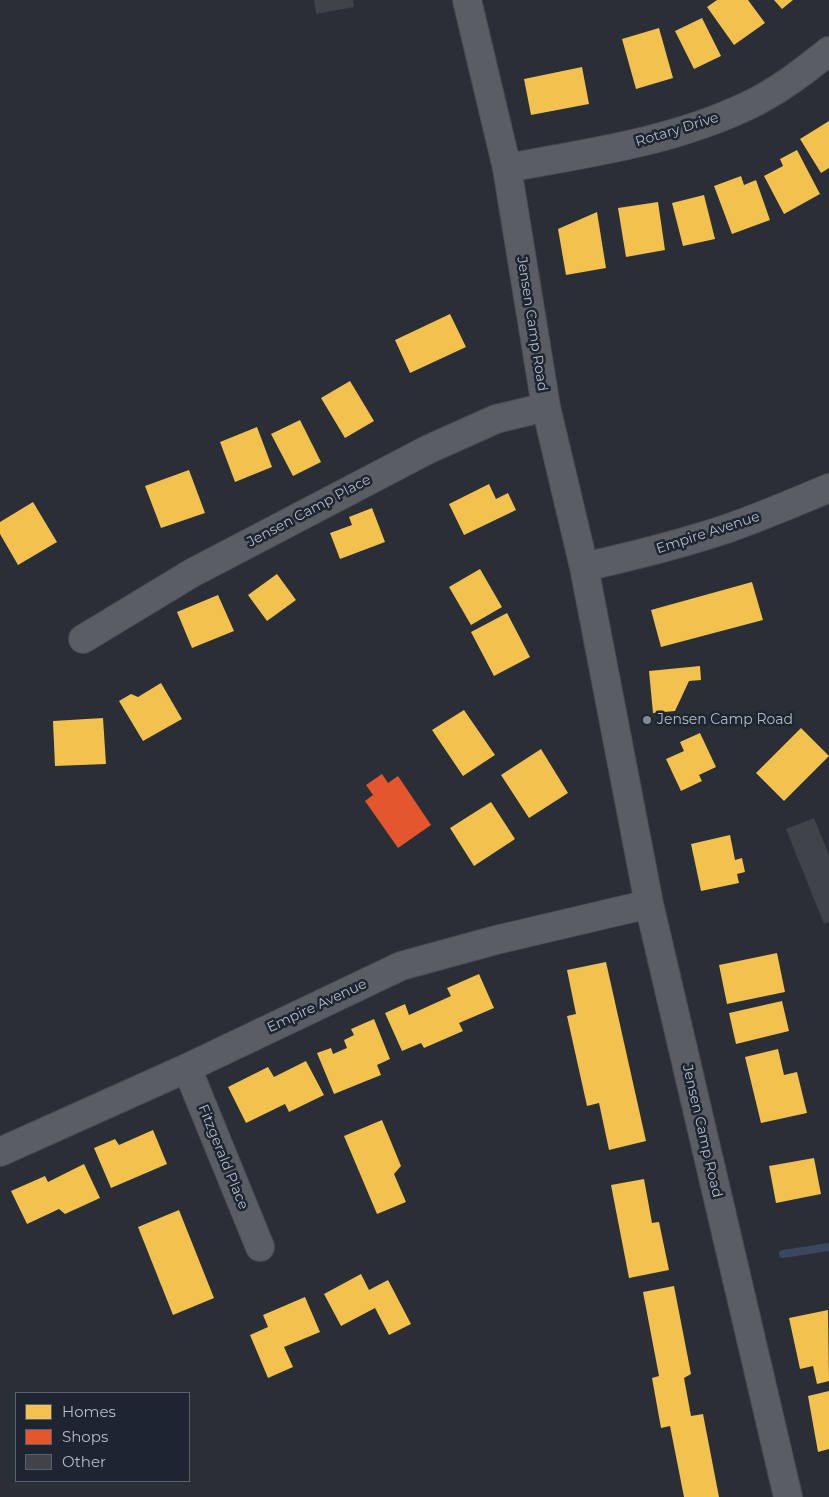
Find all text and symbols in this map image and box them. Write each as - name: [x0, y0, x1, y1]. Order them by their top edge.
- street label: Rotary Drive: [633, 109, 721, 151]
- street label: Jensen Camp Road: [513, 255, 551, 393]
- street label: Jensen Camp Place: [244, 471, 374, 551]
- street label: Empire Avenue: [654, 508, 762, 558]
- place label: Jensen Camp Road: [657, 712, 793, 728]
- marker: Jensen Camp Road: [641, 714, 653, 726]
- street label: Empire Avenue: [265, 976, 369, 1036]
- street label: Jensen Camp Road: [679, 1063, 725, 1199]
- street label: Fitzgerald Place: [194, 1102, 252, 1212]
- legend: [15, 1392, 190, 1482]
- text: Homes: [62, 1402, 116, 1421]
- text: Shops: [62, 1427, 108, 1446]
- text: Other: [62, 1452, 106, 1471]

